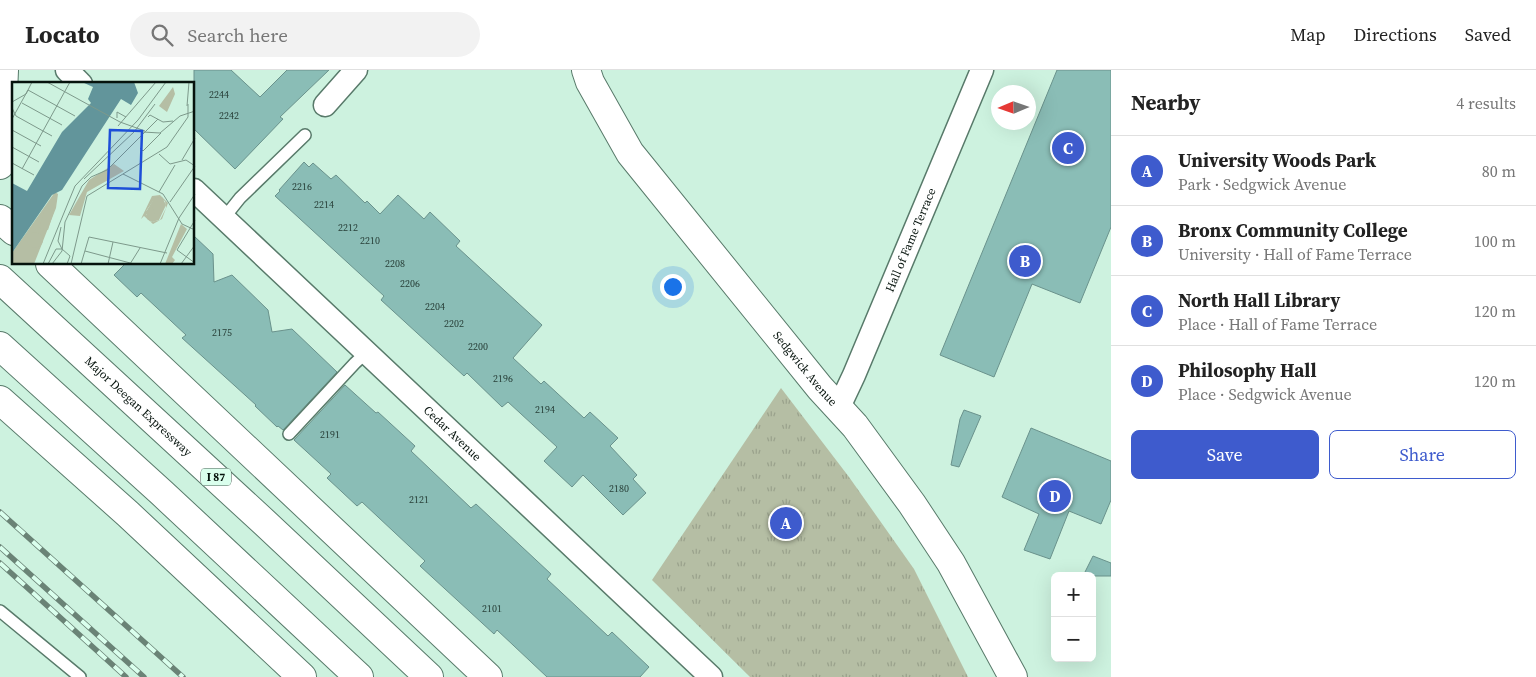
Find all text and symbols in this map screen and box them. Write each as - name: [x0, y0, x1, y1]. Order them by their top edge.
- search box: [130, 12, 480, 57]
- text: Locato: [25, 18, 100, 51]
- icon: search: [148, 21, 176, 49]
- text: Search here: [188, 22, 288, 48]
- text: Map: [1290, 22, 1326, 47]
- text: Directions: [1354, 22, 1437, 47]
- text: Saved: [1465, 22, 1511, 47]
- inset map: [12, 82, 195, 265]
- north arrow: [991, 85, 1036, 130]
- house number: 2244: [209, 88, 229, 101]
- text: Nearby: [1131, 88, 1201, 117]
- text: 4 results: [1456, 92, 1516, 114]
- house number: 2242: [219, 109, 239, 122]
- pin: C: [1052, 129, 1084, 167]
- text: University Woods Park: [1178, 147, 1376, 173]
- text: A: [1142, 160, 1152, 182]
- text: 80 m: [1482, 160, 1516, 182]
- text: Park · Sedgwick Avenue: [1178, 173, 1346, 195]
- house number: 2216: [292, 180, 312, 193]
- street label: Hall of Fame Terrace: [882, 185, 940, 295]
- house number: 2214: [314, 198, 334, 211]
- text: Bronx Community College: [1178, 217, 1408, 243]
- house number: 2212: [338, 221, 358, 234]
- text: B: [1142, 230, 1152, 252]
- text: 100 m: [1474, 230, 1516, 252]
- house number: 2210: [360, 234, 380, 247]
- pin: B: [1009, 242, 1041, 280]
- text: University · Hall of Fame Terrace: [1178, 243, 1412, 265]
- house number: 2208: [385, 257, 405, 270]
- your location: [660, 274, 686, 300]
- house number: 2206: [400, 277, 420, 290]
- text: North Hall Library: [1178, 287, 1340, 313]
- house number: 2204: [425, 300, 445, 313]
- text: C: [1142, 300, 1152, 322]
- text: 120 m: [1474, 300, 1516, 322]
- text: Place · Hall of Fame Terrace: [1178, 313, 1377, 335]
- house number: 2202: [444, 317, 464, 330]
- house number: 2175: [212, 326, 232, 339]
- street label: Sedgwick Avenue: [769, 328, 841, 410]
- house number: 2200: [468, 340, 488, 353]
- street label: Major Deegan Expressway: [81, 353, 196, 460]
- text: Philosophy Hall: [1178, 357, 1317, 383]
- text: D: [1141, 370, 1153, 392]
- text: 120 m: [1474, 370, 1516, 392]
- house number: 2196: [493, 372, 513, 385]
- text: Place · Sedgwick Avenue: [1178, 383, 1352, 405]
- street label: Cedar Avenue: [420, 402, 485, 465]
- house number: 2194: [535, 403, 555, 416]
- house number: 2191: [320, 428, 340, 441]
- button: Save: [1131, 430, 1319, 479]
- button: Share: [1329, 430, 1516, 479]
- road number: I 87: [201, 468, 231, 486]
- pin: D: [1039, 477, 1071, 515]
- house number: 2180: [609, 482, 629, 495]
- house number: 2121: [409, 493, 429, 506]
- pin: A: [770, 504, 802, 542]
- map controls: [1051, 572, 1096, 662]
- button: +: [1051, 572, 1096, 617]
- house number: 2101: [482, 602, 502, 615]
- button: −: [1051, 617, 1096, 662]

